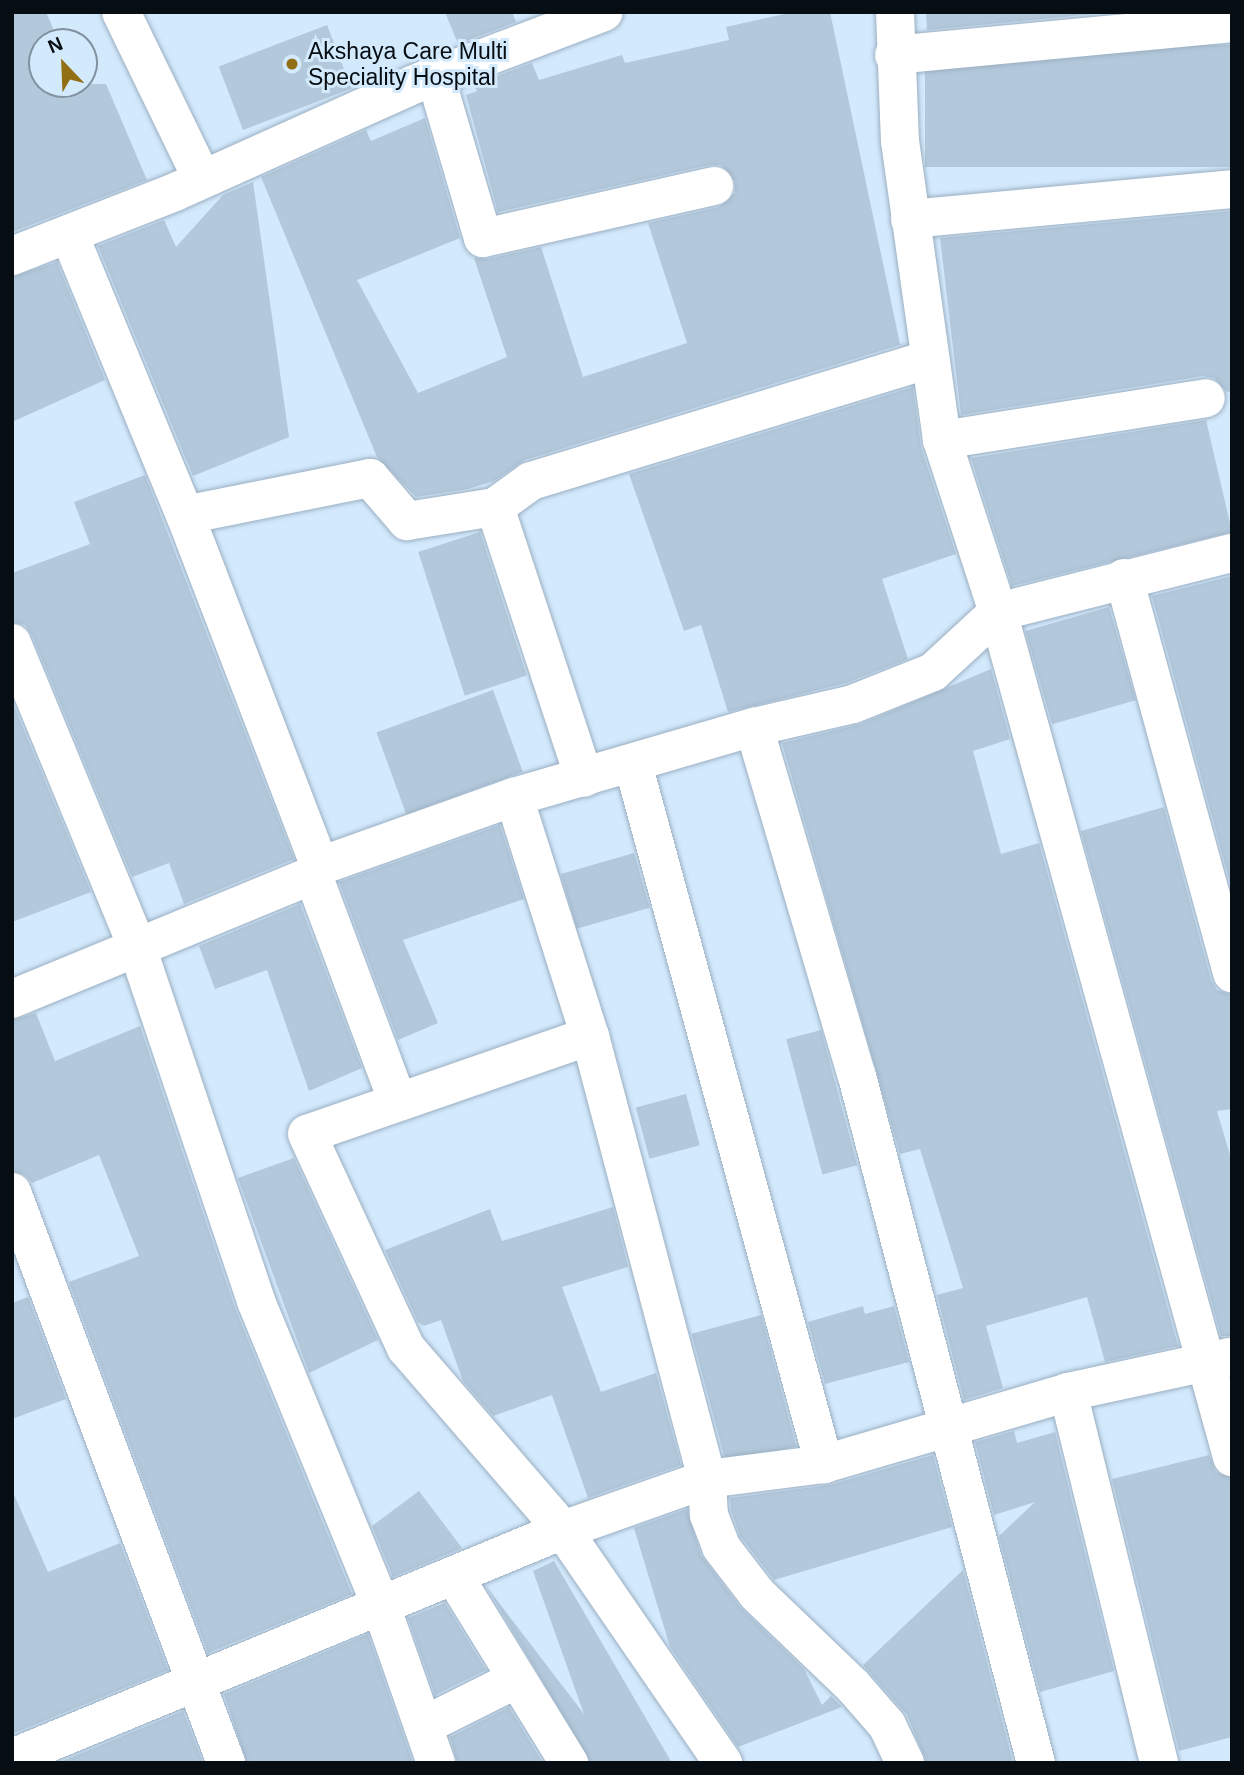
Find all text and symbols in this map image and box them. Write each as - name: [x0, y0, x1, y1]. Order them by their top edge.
- north arrow: [28, 28, 98, 98]
- text: N: [45, 33, 66, 57]
- place label: Akshaya Care Multi Speciality Hospital: [308, 37, 507, 91]
- marker: Akshaya Care Multi Speciality Hospital: [282, 54, 302, 74]

